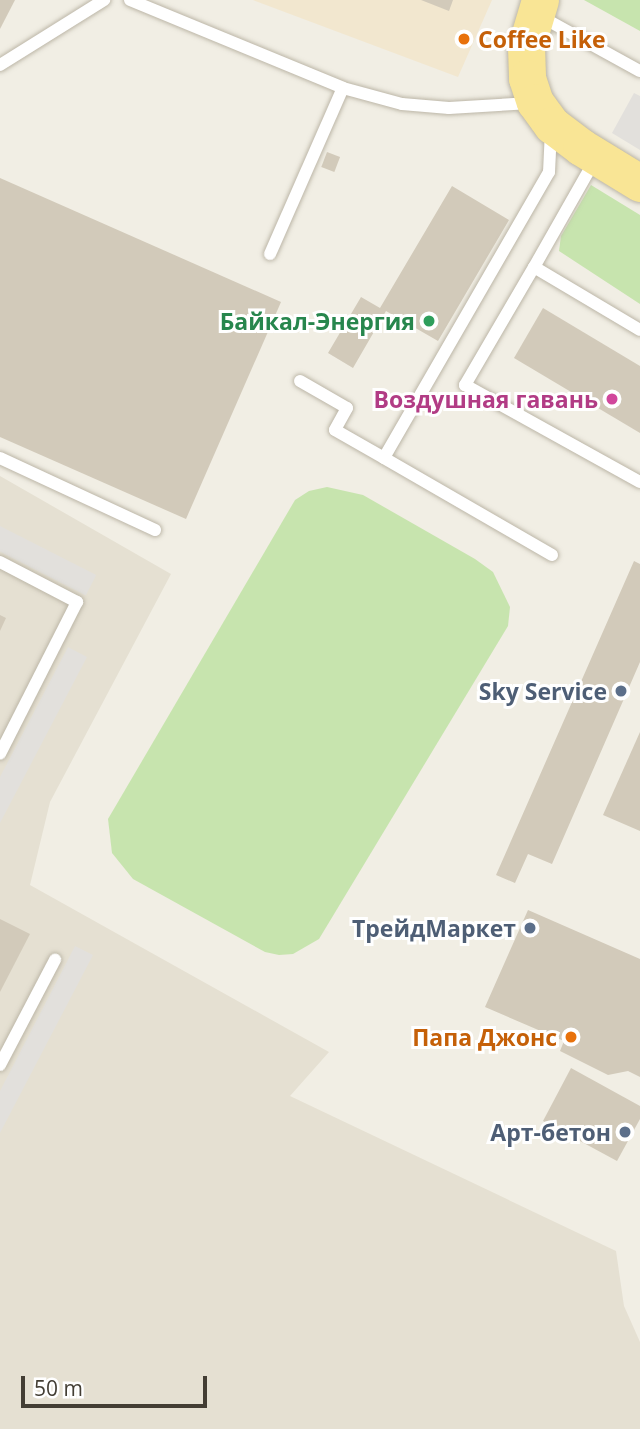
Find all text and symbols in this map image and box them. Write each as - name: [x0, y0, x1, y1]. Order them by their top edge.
- place label: Coffee Like: [478, 25, 606, 53]
- marker: Coffee Like: [456, 31, 472, 47]
- place label: Байкал-Энергия: [220, 307, 415, 335]
- marker: Байкал-Энергия: [421, 313, 437, 329]
- place label: Воздушная гавань: [374, 385, 598, 413]
- marker: Воздушная гавань: [604, 391, 620, 407]
- place label: Sky Service: [479, 677, 607, 705]
- marker: Sky Service: [613, 683, 629, 699]
- place label: ТрейдМаркет: [352, 914, 516, 942]
- marker: ТрейдМаркет: [522, 920, 538, 936]
- place label: Папа Джонс: [412, 1023, 557, 1051]
- marker: Папа Джонс: [563, 1029, 579, 1045]
- place label: Арт-бетон: [490, 1118, 611, 1146]
- marker: Арт-бетон: [617, 1124, 633, 1140]
- scale bar: [24, 1362, 210, 1406]
- text: 50 m: [34, 1374, 83, 1402]

